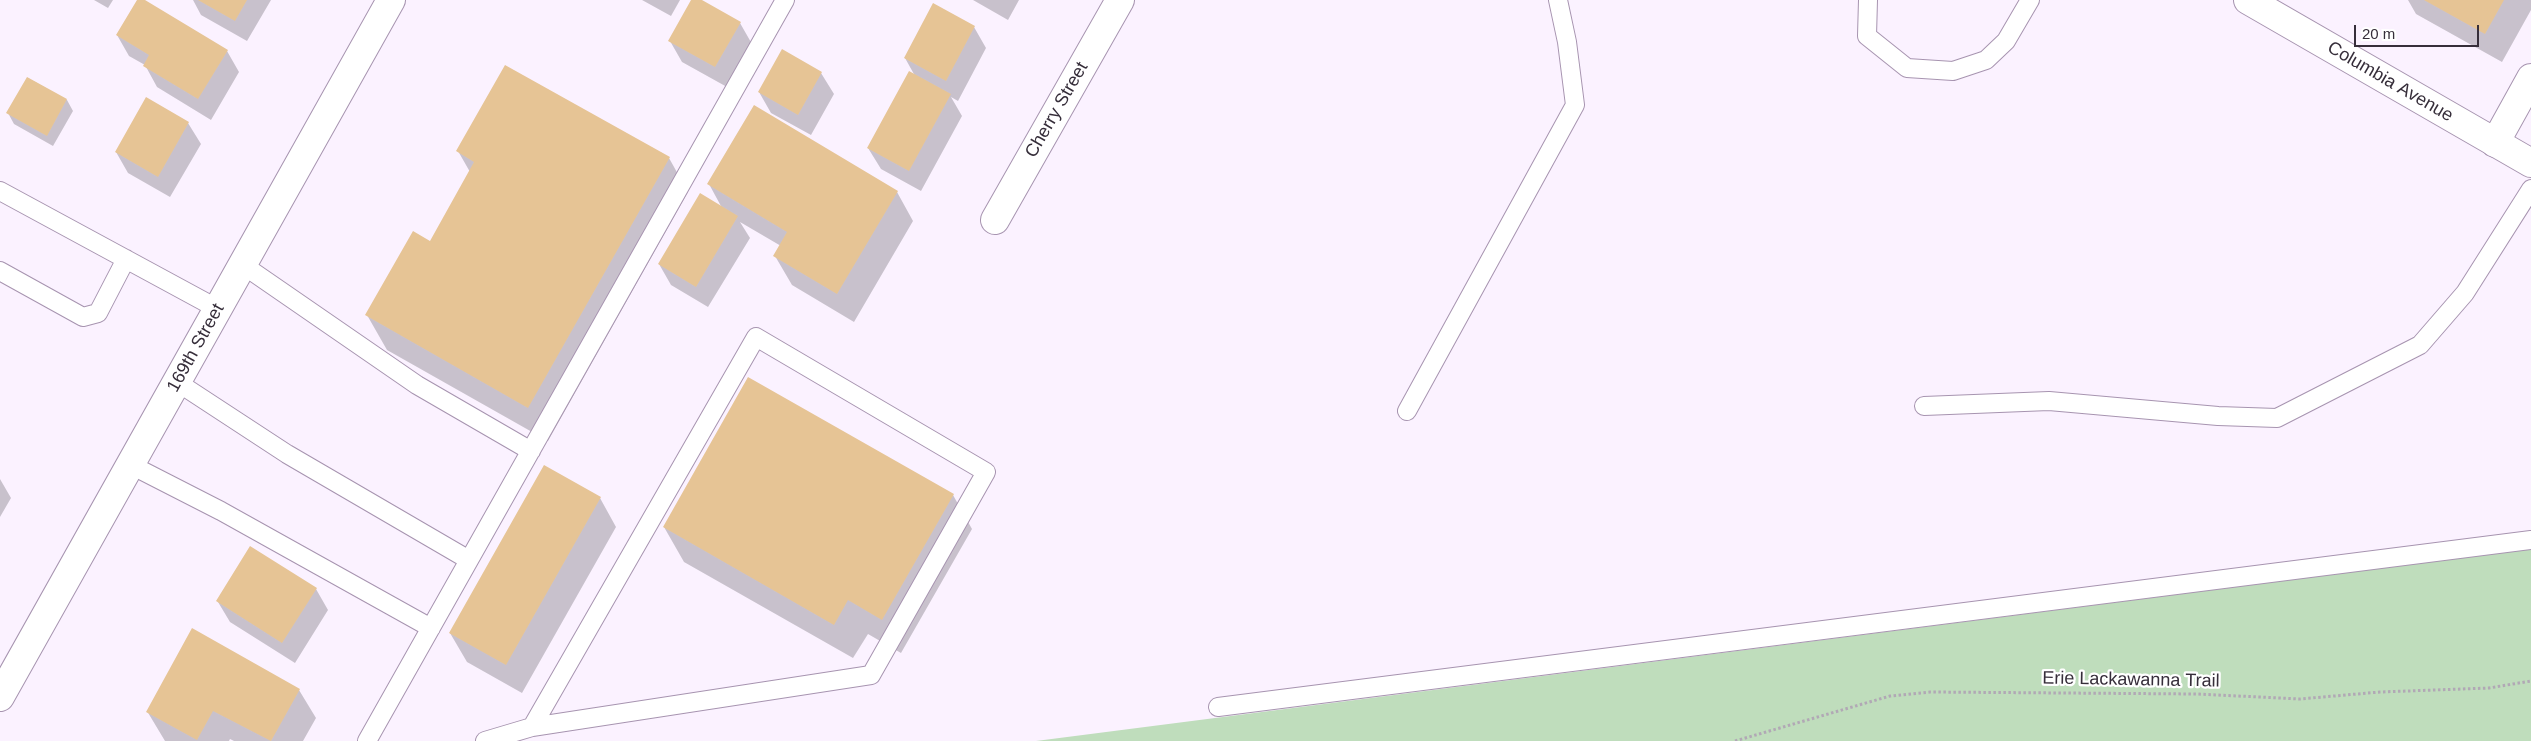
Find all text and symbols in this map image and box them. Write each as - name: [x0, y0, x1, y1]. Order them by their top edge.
- scale bar: [2356, 15, 2481, 47]
- text: 20 m: [2362, 25, 2395, 42]
- street label: Columbia Avenue: [2323, 37, 2457, 127]
- street label: Cherry Street: [1021, 58, 1093, 162]
- street label: 169th Street: [163, 300, 229, 396]
- street label: Erie Lackawanna Trail: [2042, 668, 2220, 692]

